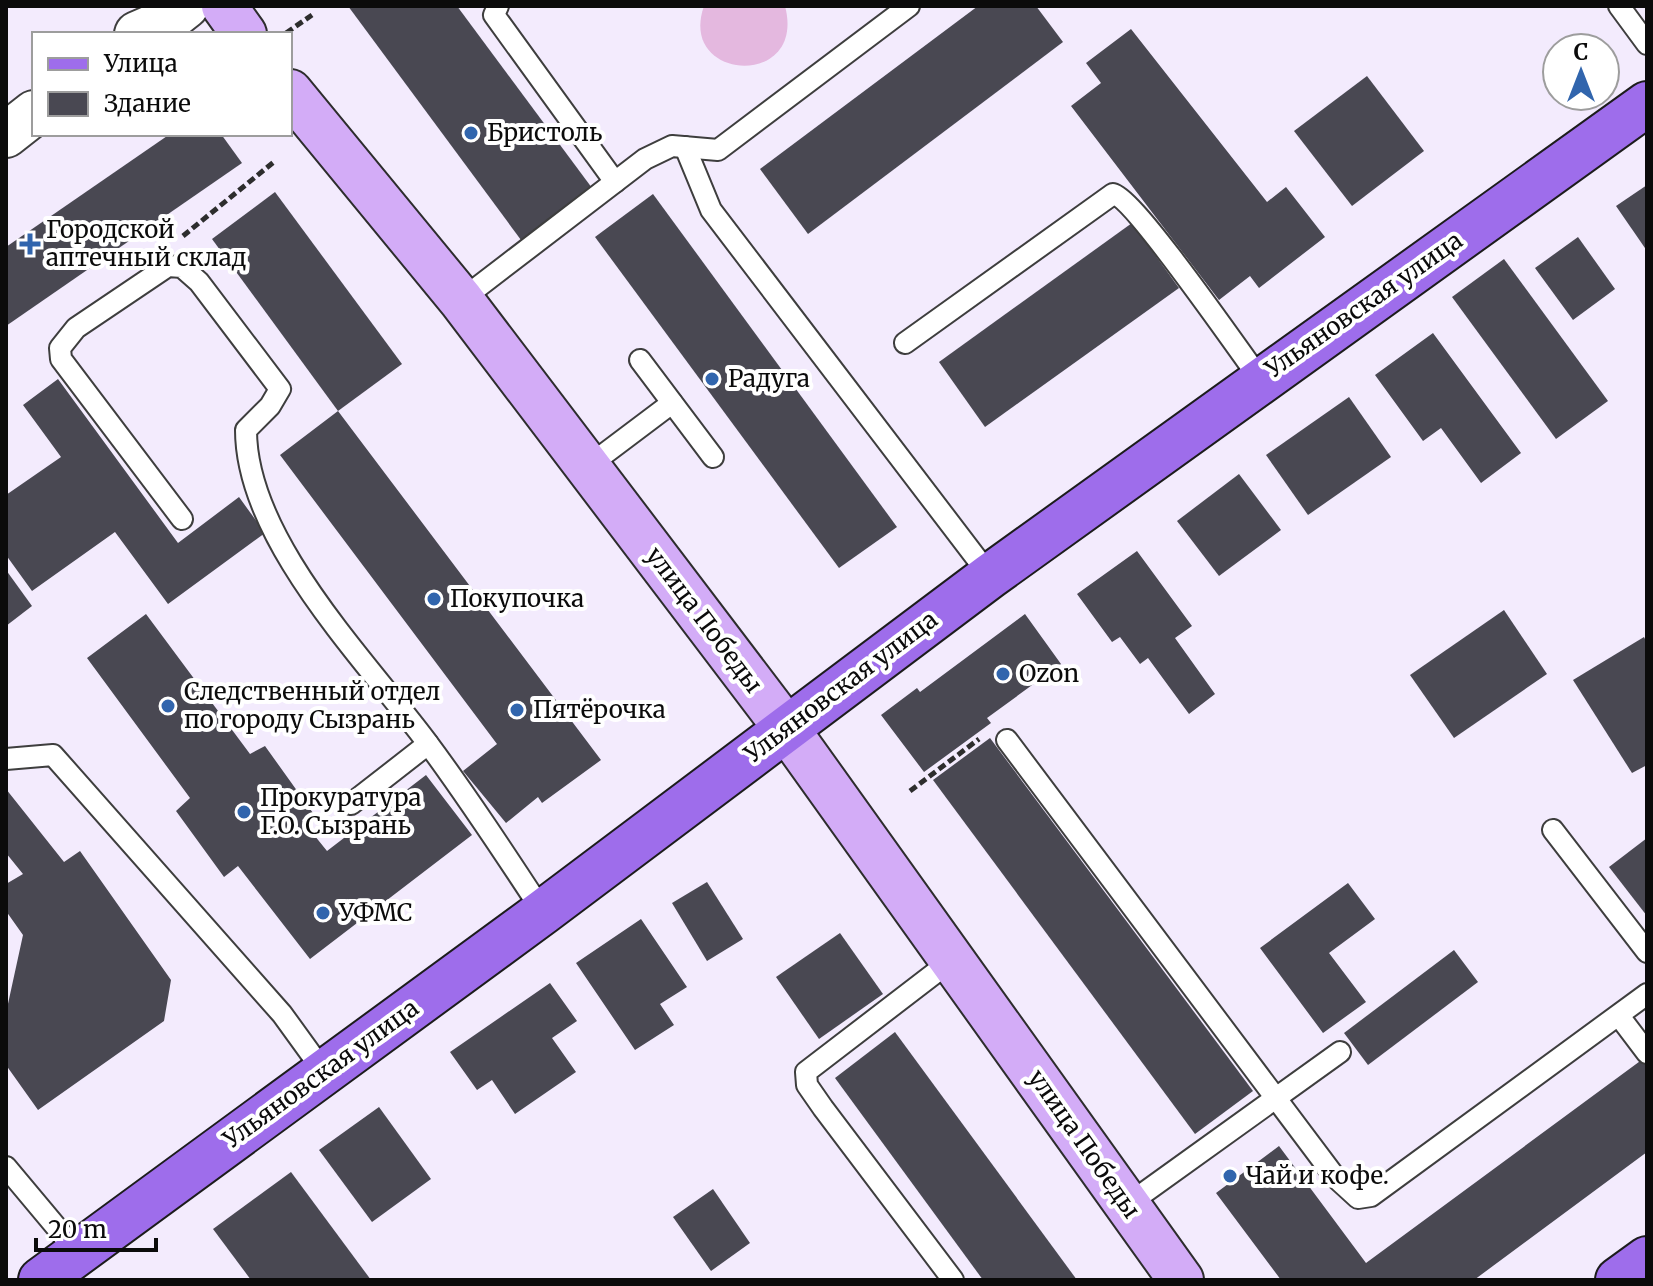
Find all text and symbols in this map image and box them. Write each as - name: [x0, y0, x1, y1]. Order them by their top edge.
- legend: [32, 32, 292, 136]
- north arrow: [1541, 32, 1621, 112]
- text: С: [1574, 38, 1588, 66]
- text: Улица: [103, 48, 178, 79]
- text: Здание: [104, 88, 191, 119]
- place label: Бристоль: [487, 117, 603, 148]
- marker: Бристоль: [462, 124, 480, 142]
- place label: Городской аптечный склад: [46, 214, 247, 273]
- street label: Ульяновская улица: [1258, 225, 1469, 385]
- marker: Городской аптечный склад: [21, 235, 39, 253]
- place label: Радуга: [728, 363, 810, 394]
- marker: Радуга: [703, 370, 721, 388]
- street label: улица Победы: [639, 540, 769, 699]
- place label: Покупочка: [450, 583, 584, 614]
- marker: Покупочка: [425, 590, 443, 608]
- street label: Ульяновская улица: [737, 604, 944, 770]
- place label: Ozon: [1019, 658, 1079, 689]
- marker: Ozon: [994, 665, 1012, 683]
- place label: Следственный отдел по городу Сызрань: [184, 676, 440, 735]
- place label: Пятёрочка: [533, 694, 666, 725]
- marker: Следственный отдел по городу Сызрань: [159, 697, 177, 715]
- marker: Пятёрочка: [508, 701, 526, 719]
- place label: Прокуратура Г.О. Сызрань: [260, 782, 422, 841]
- marker: Прокуратура Г.О. Сызрань: [235, 803, 253, 821]
- place label: УФМС: [338, 897, 413, 928]
- marker: УФМС: [314, 904, 332, 922]
- street label: Ульяновская улица: [216, 992, 425, 1155]
- street label: улица Победы: [1022, 1063, 1147, 1224]
- place label: Чай и кофе.: [1246, 1160, 1389, 1191]
- marker: Чай и кофе.: [1221, 1167, 1239, 1185]
- scale bar: [36, 1202, 156, 1252]
- text: 20 m: [48, 1214, 107, 1245]

